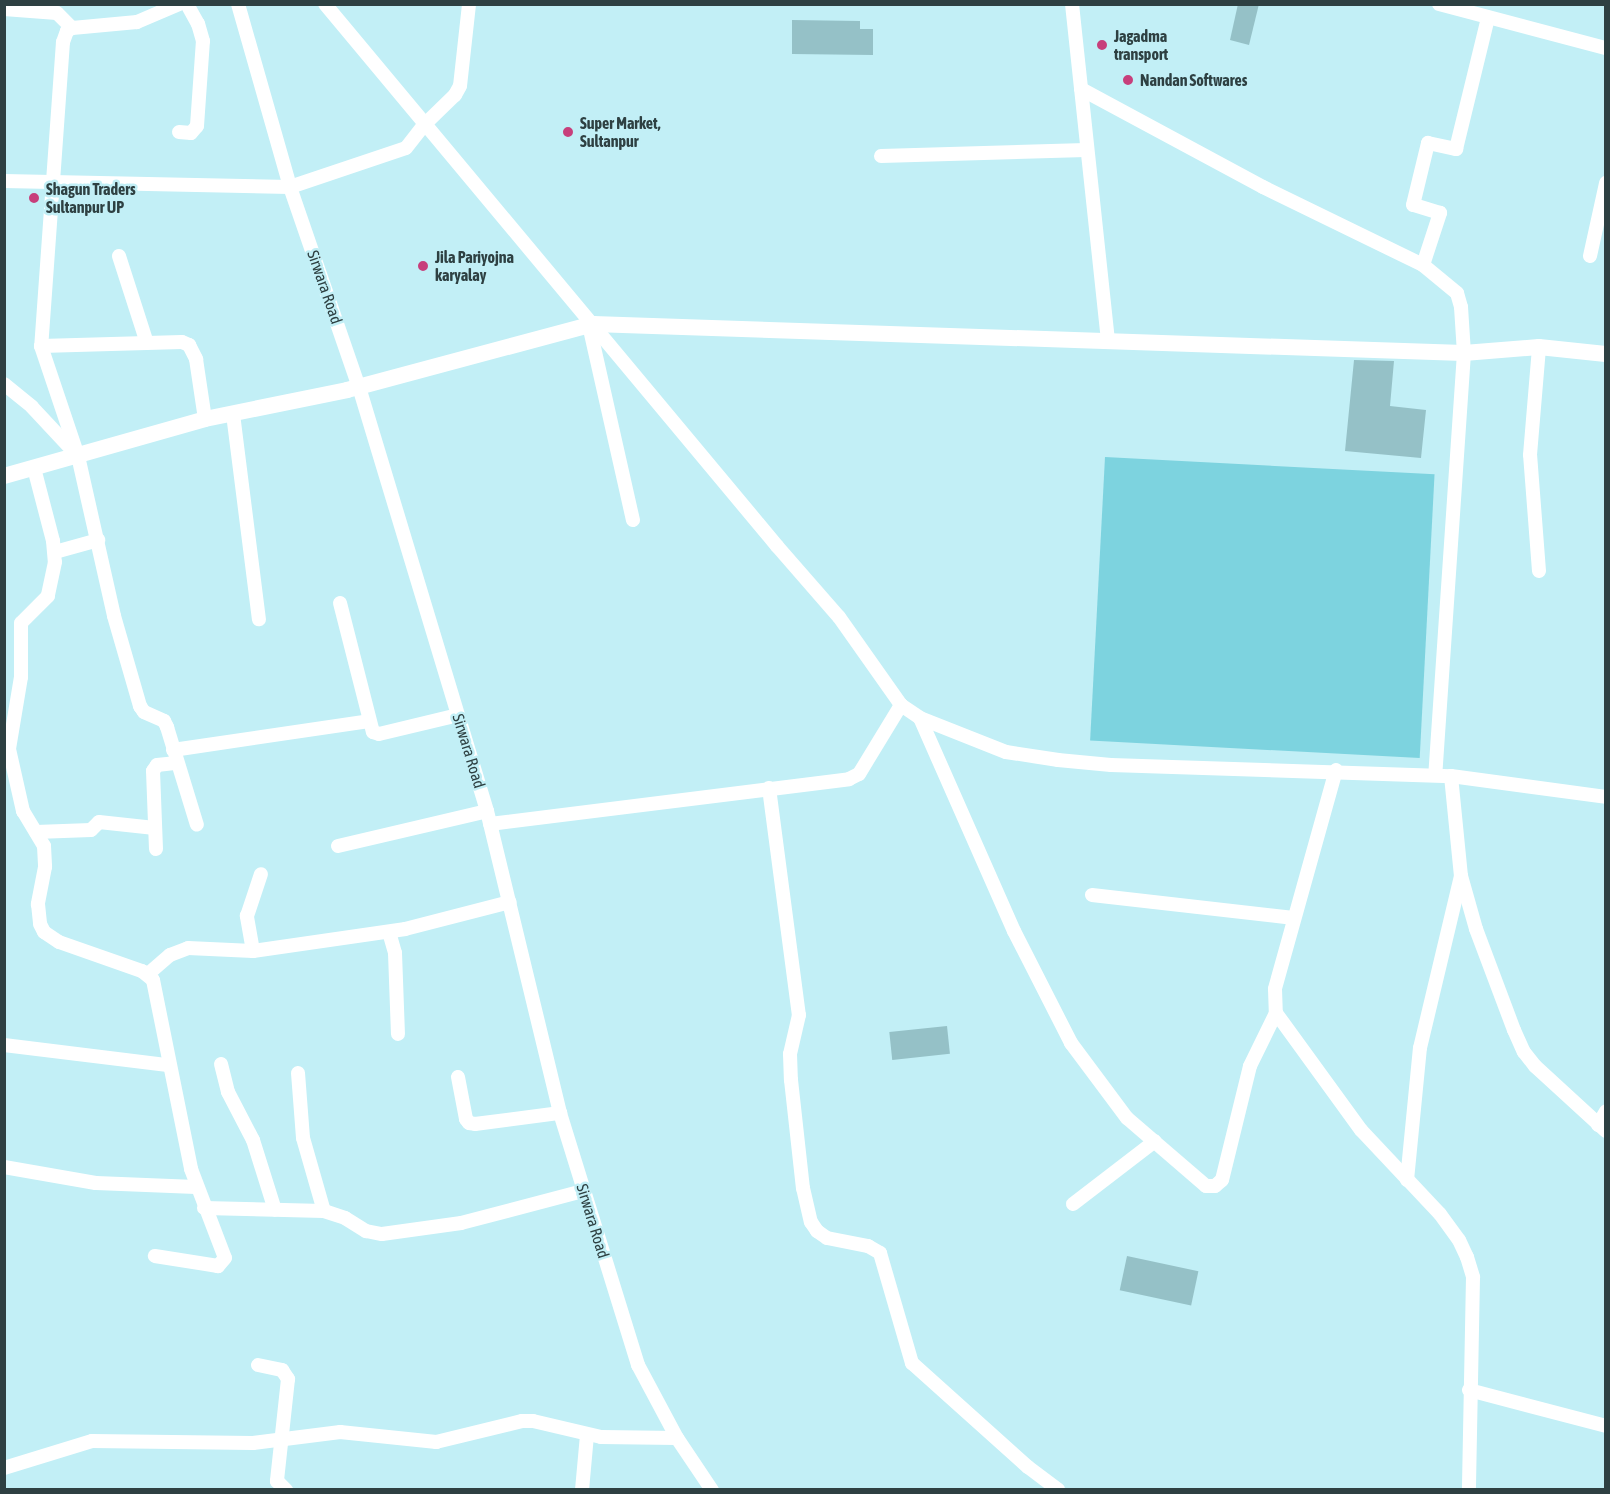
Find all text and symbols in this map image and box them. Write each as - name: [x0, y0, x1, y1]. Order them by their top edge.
- place label: Jagadma transport: [1114, 26, 1168, 64]
- marker: Jagadma transport: [1095, 38, 1109, 52]
- place label: Nandan Softwares: [1140, 70, 1247, 90]
- marker: Nandan Softwares: [1121, 73, 1135, 87]
- place label: Super Market, Sultanpur: [580, 113, 661, 151]
- marker: Super Market, Sultanpur: [561, 125, 575, 139]
- place label: Shagun Traders Sultanpur UP: [46, 179, 136, 217]
- marker: Shagun Traders Sultanpur UP: [27, 191, 41, 205]
- place label: Jila Pariyojna karyalay: [435, 247, 514, 285]
- street label: Sirwara Road: [303, 248, 347, 326]
- marker: Jila Pariyojna karyalay: [416, 259, 430, 273]
- street label: Sirwara Road: [449, 712, 489, 790]
- street label: Sirwara Road: [573, 1182, 613, 1260]

